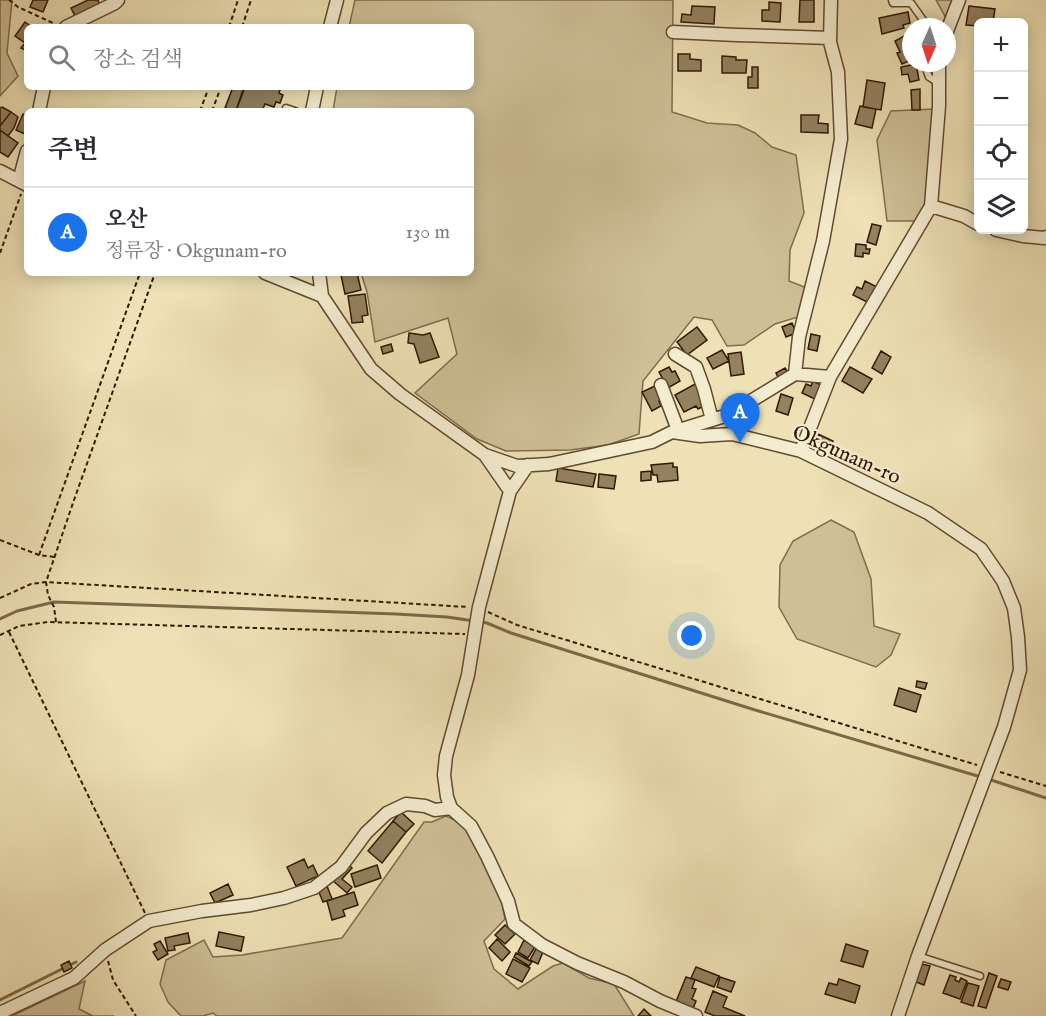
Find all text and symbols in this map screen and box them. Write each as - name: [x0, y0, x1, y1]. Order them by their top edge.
- north arrow: [902, 18, 956, 72]
- map controls: [974, 18, 1028, 234]
- button: +: [974, 18, 1028, 72]
- search box: [24, 24, 474, 90]
- icon: search: [45, 41, 78, 74]
- text: 장소 검색: [93, 46, 183, 74]
- button: −: [974, 72, 1028, 126]
- button: locate: [974, 126, 1028, 180]
- text: 주변: [48, 134, 98, 167]
- button: layers: [974, 180, 1028, 234]
- text: 오산: [105, 206, 148, 234]
- text: A: [61, 220, 74, 245]
- text: 130 m: [405, 220, 450, 245]
- text: 정류장 · Okgunam-ro: [105, 239, 287, 264]
- pin: A: [720, 394, 760, 443]
- street label: Okgunam-ro: [788, 419, 905, 491]
- your location: [677, 621, 706, 650]

